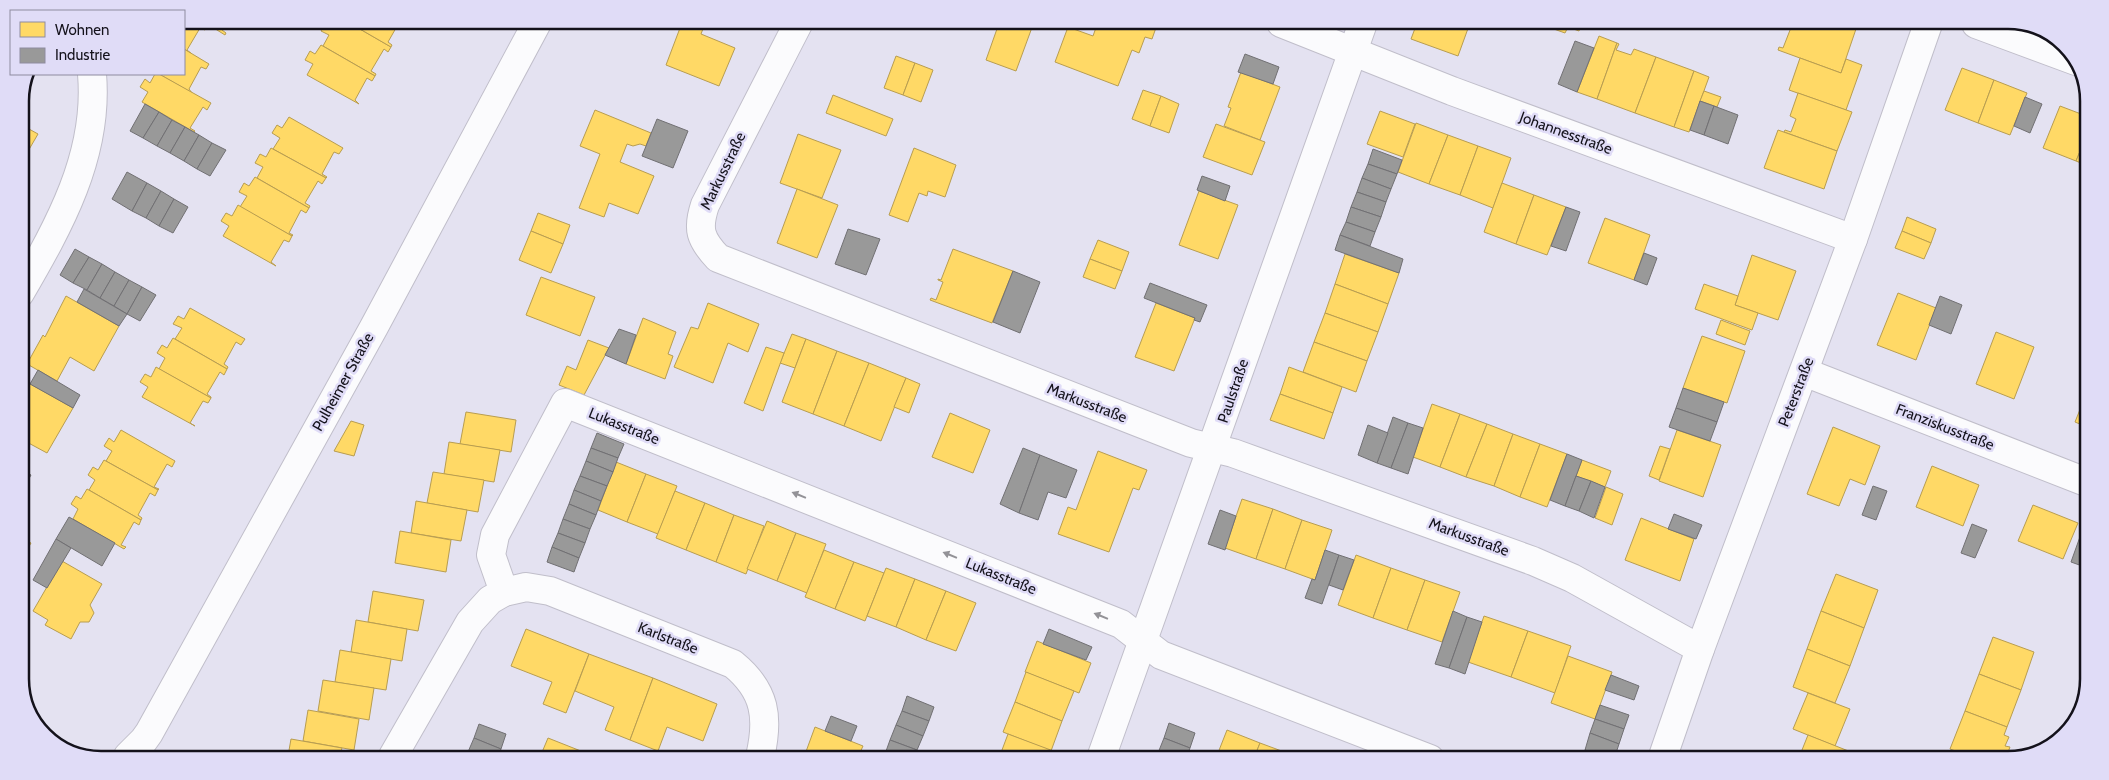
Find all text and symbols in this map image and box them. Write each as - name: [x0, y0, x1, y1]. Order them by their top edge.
- legend: [10, 10, 185, 75]
- text: Wohnen: [55, 21, 109, 39]
- text: Industrie: [55, 46, 110, 64]
- street label: Johannesstraße: [1516, 108, 1615, 158]
- street label: Markusstraße: [696, 129, 750, 213]
- street label: Pulheimer Straße: [309, 329, 378, 434]
- street label: Peterstraße: [1775, 354, 1818, 429]
- street label: Paulstraße: [1214, 356, 1252, 425]
- street label: Markusstraße: [1044, 380, 1130, 427]
- street label: Franziskusstraße: [1893, 400, 1997, 454]
- street label: Lukasstraße: [586, 404, 662, 448]
- one-way arrow: [792, 491, 806, 499]
- street label: Markusstraße: [1426, 514, 1512, 560]
- one-way arrow: [943, 551, 957, 559]
- street label: Lukasstraße: [963, 554, 1039, 598]
- one-way arrow: [1094, 611, 1108, 619]
- street label: Karlstraße: [635, 618, 701, 658]

